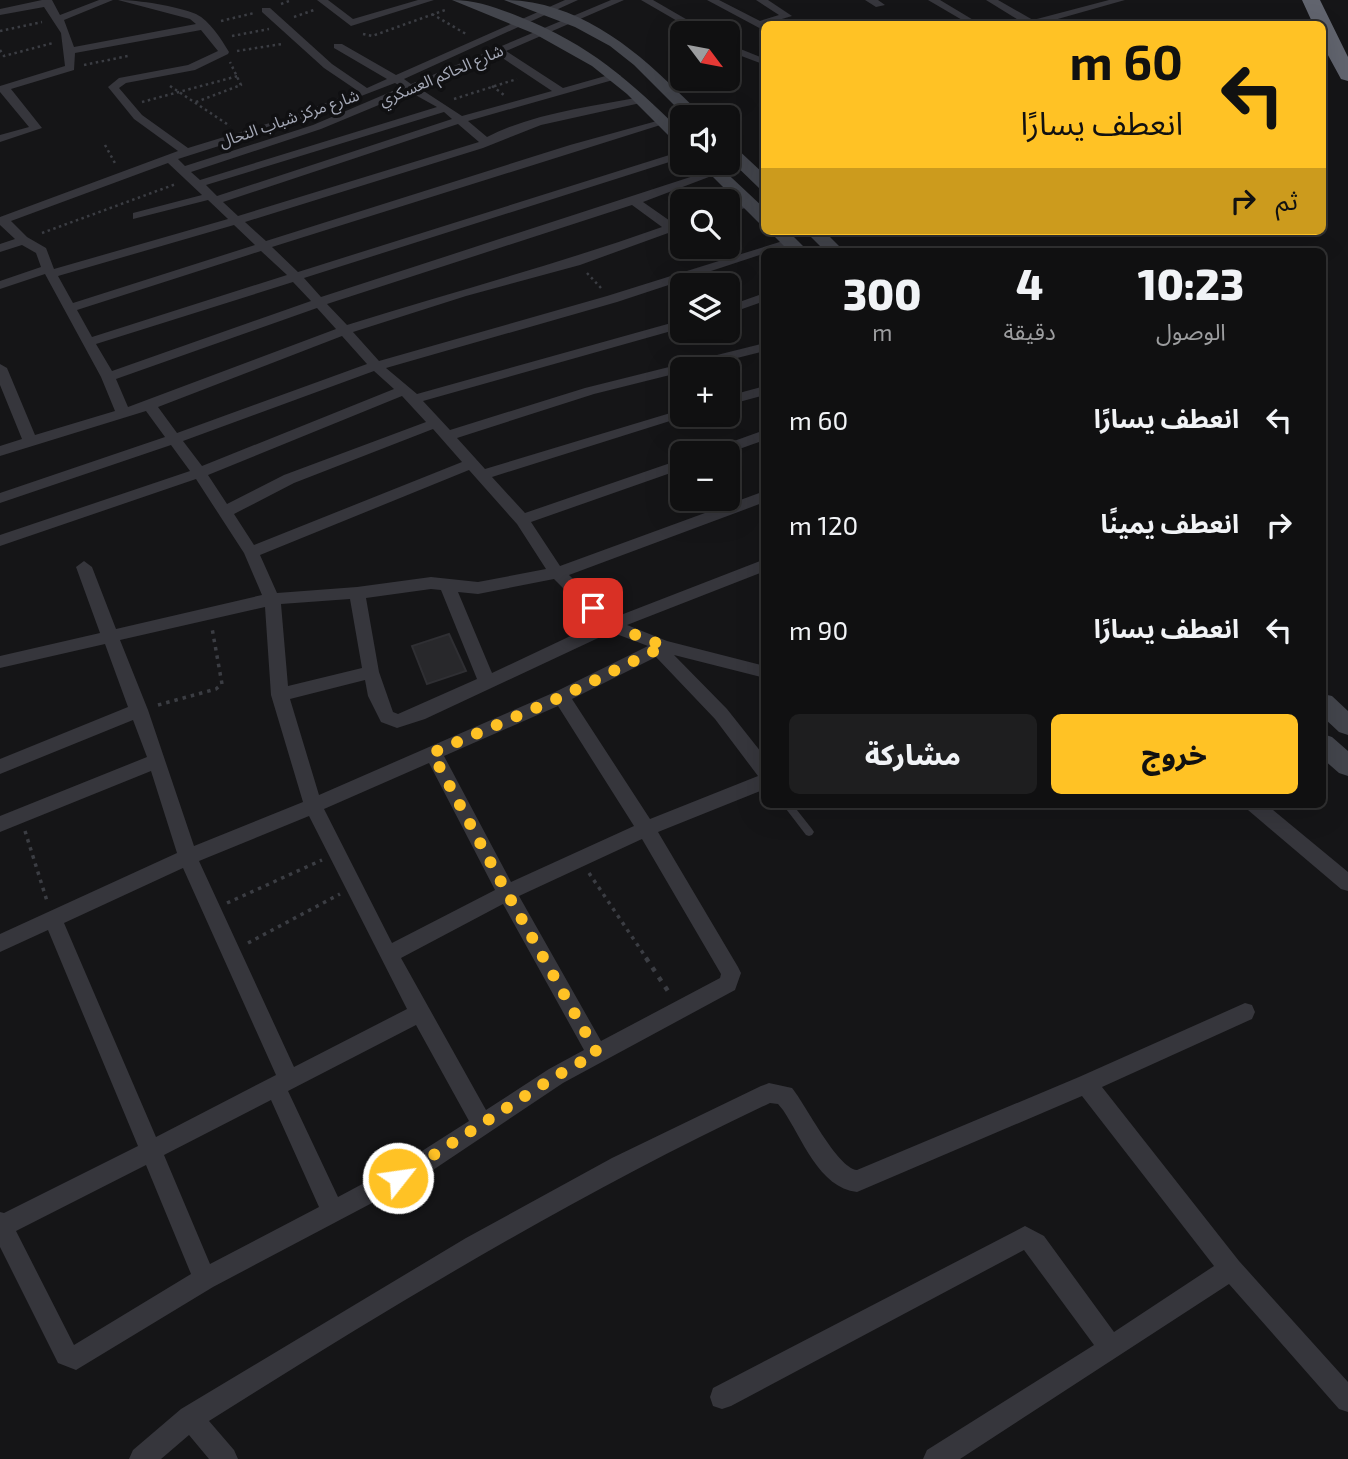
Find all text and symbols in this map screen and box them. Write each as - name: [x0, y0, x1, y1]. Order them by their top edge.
- north arrow: [670, 21, 740, 91]
- map controls: [670, 21, 740, 511]
- text: 60 m: [1069, 31, 1183, 90]
- street label: شارع الحاكم العسكري: [376, 40, 507, 113]
- icon: left: [1207, 49, 1298, 140]
- street label: شارع مركز شباب النحال: [216, 85, 363, 154]
- text: انعطف يسارًا: [1020, 103, 1183, 141]
- button: sound: [670, 105, 740, 175]
- icon: right: [1224, 182, 1262, 220]
- text: ثم: [1276, 184, 1298, 215]
- button: search: [670, 189, 740, 259]
- text: 4: [1016, 258, 1043, 308]
- text: 10:23: [1138, 258, 1244, 308]
- text: 300: [843, 268, 921, 318]
- button: layers: [670, 273, 740, 343]
- text: دقيقة: [1003, 317, 1056, 345]
- text: الوصول: [1156, 317, 1226, 345]
- text: m: [872, 318, 892, 346]
- button: +: [670, 357, 740, 427]
- icon: left: [1260, 401, 1298, 439]
- text: انعطف يسارًا: [1094, 402, 1239, 433]
- text: 60 m: [789, 404, 848, 435]
- button: −: [670, 441, 740, 511]
- icon: right: [1260, 506, 1298, 544]
- text: انعطف يمينًا: [1100, 507, 1239, 538]
- text: 120 m: [789, 509, 858, 540]
- pin: [563, 578, 623, 638]
- icon: arrive: [574, 589, 612, 627]
- icon: left: [1260, 611, 1298, 649]
- text: انعطف يسارًا: [1094, 612, 1239, 643]
- text: 90 m: [789, 614, 848, 645]
- button: مشاركة: [789, 714, 1037, 794]
- button: خروج: [1051, 714, 1298, 794]
- position arrow: [361, 1141, 435, 1215]

